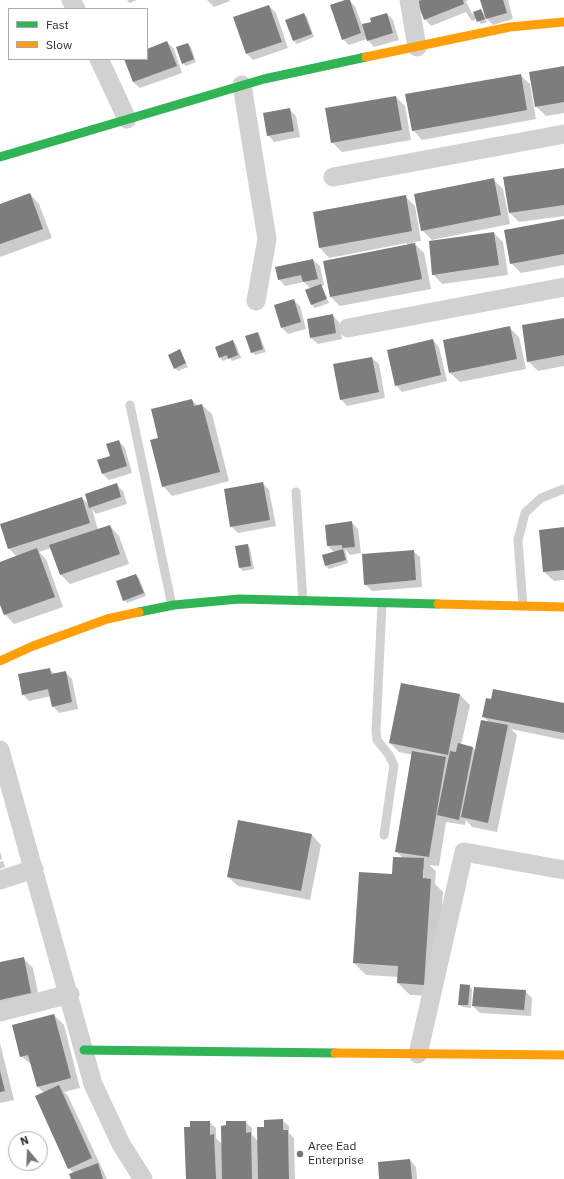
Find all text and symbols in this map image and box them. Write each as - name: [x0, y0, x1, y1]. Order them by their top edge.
- legend: [8, 8, 148, 60]
- text: Fast: [46, 17, 69, 32]
- text: Slow: [46, 37, 72, 52]
- north arrow: [8, 1131, 48, 1171]
- text: N: [18, 1133, 30, 1149]
- place label: Aree Ead Enterprise: [308, 1140, 364, 1168]
- marker: Aree Ead Enterprise: [295, 1149, 305, 1159]

